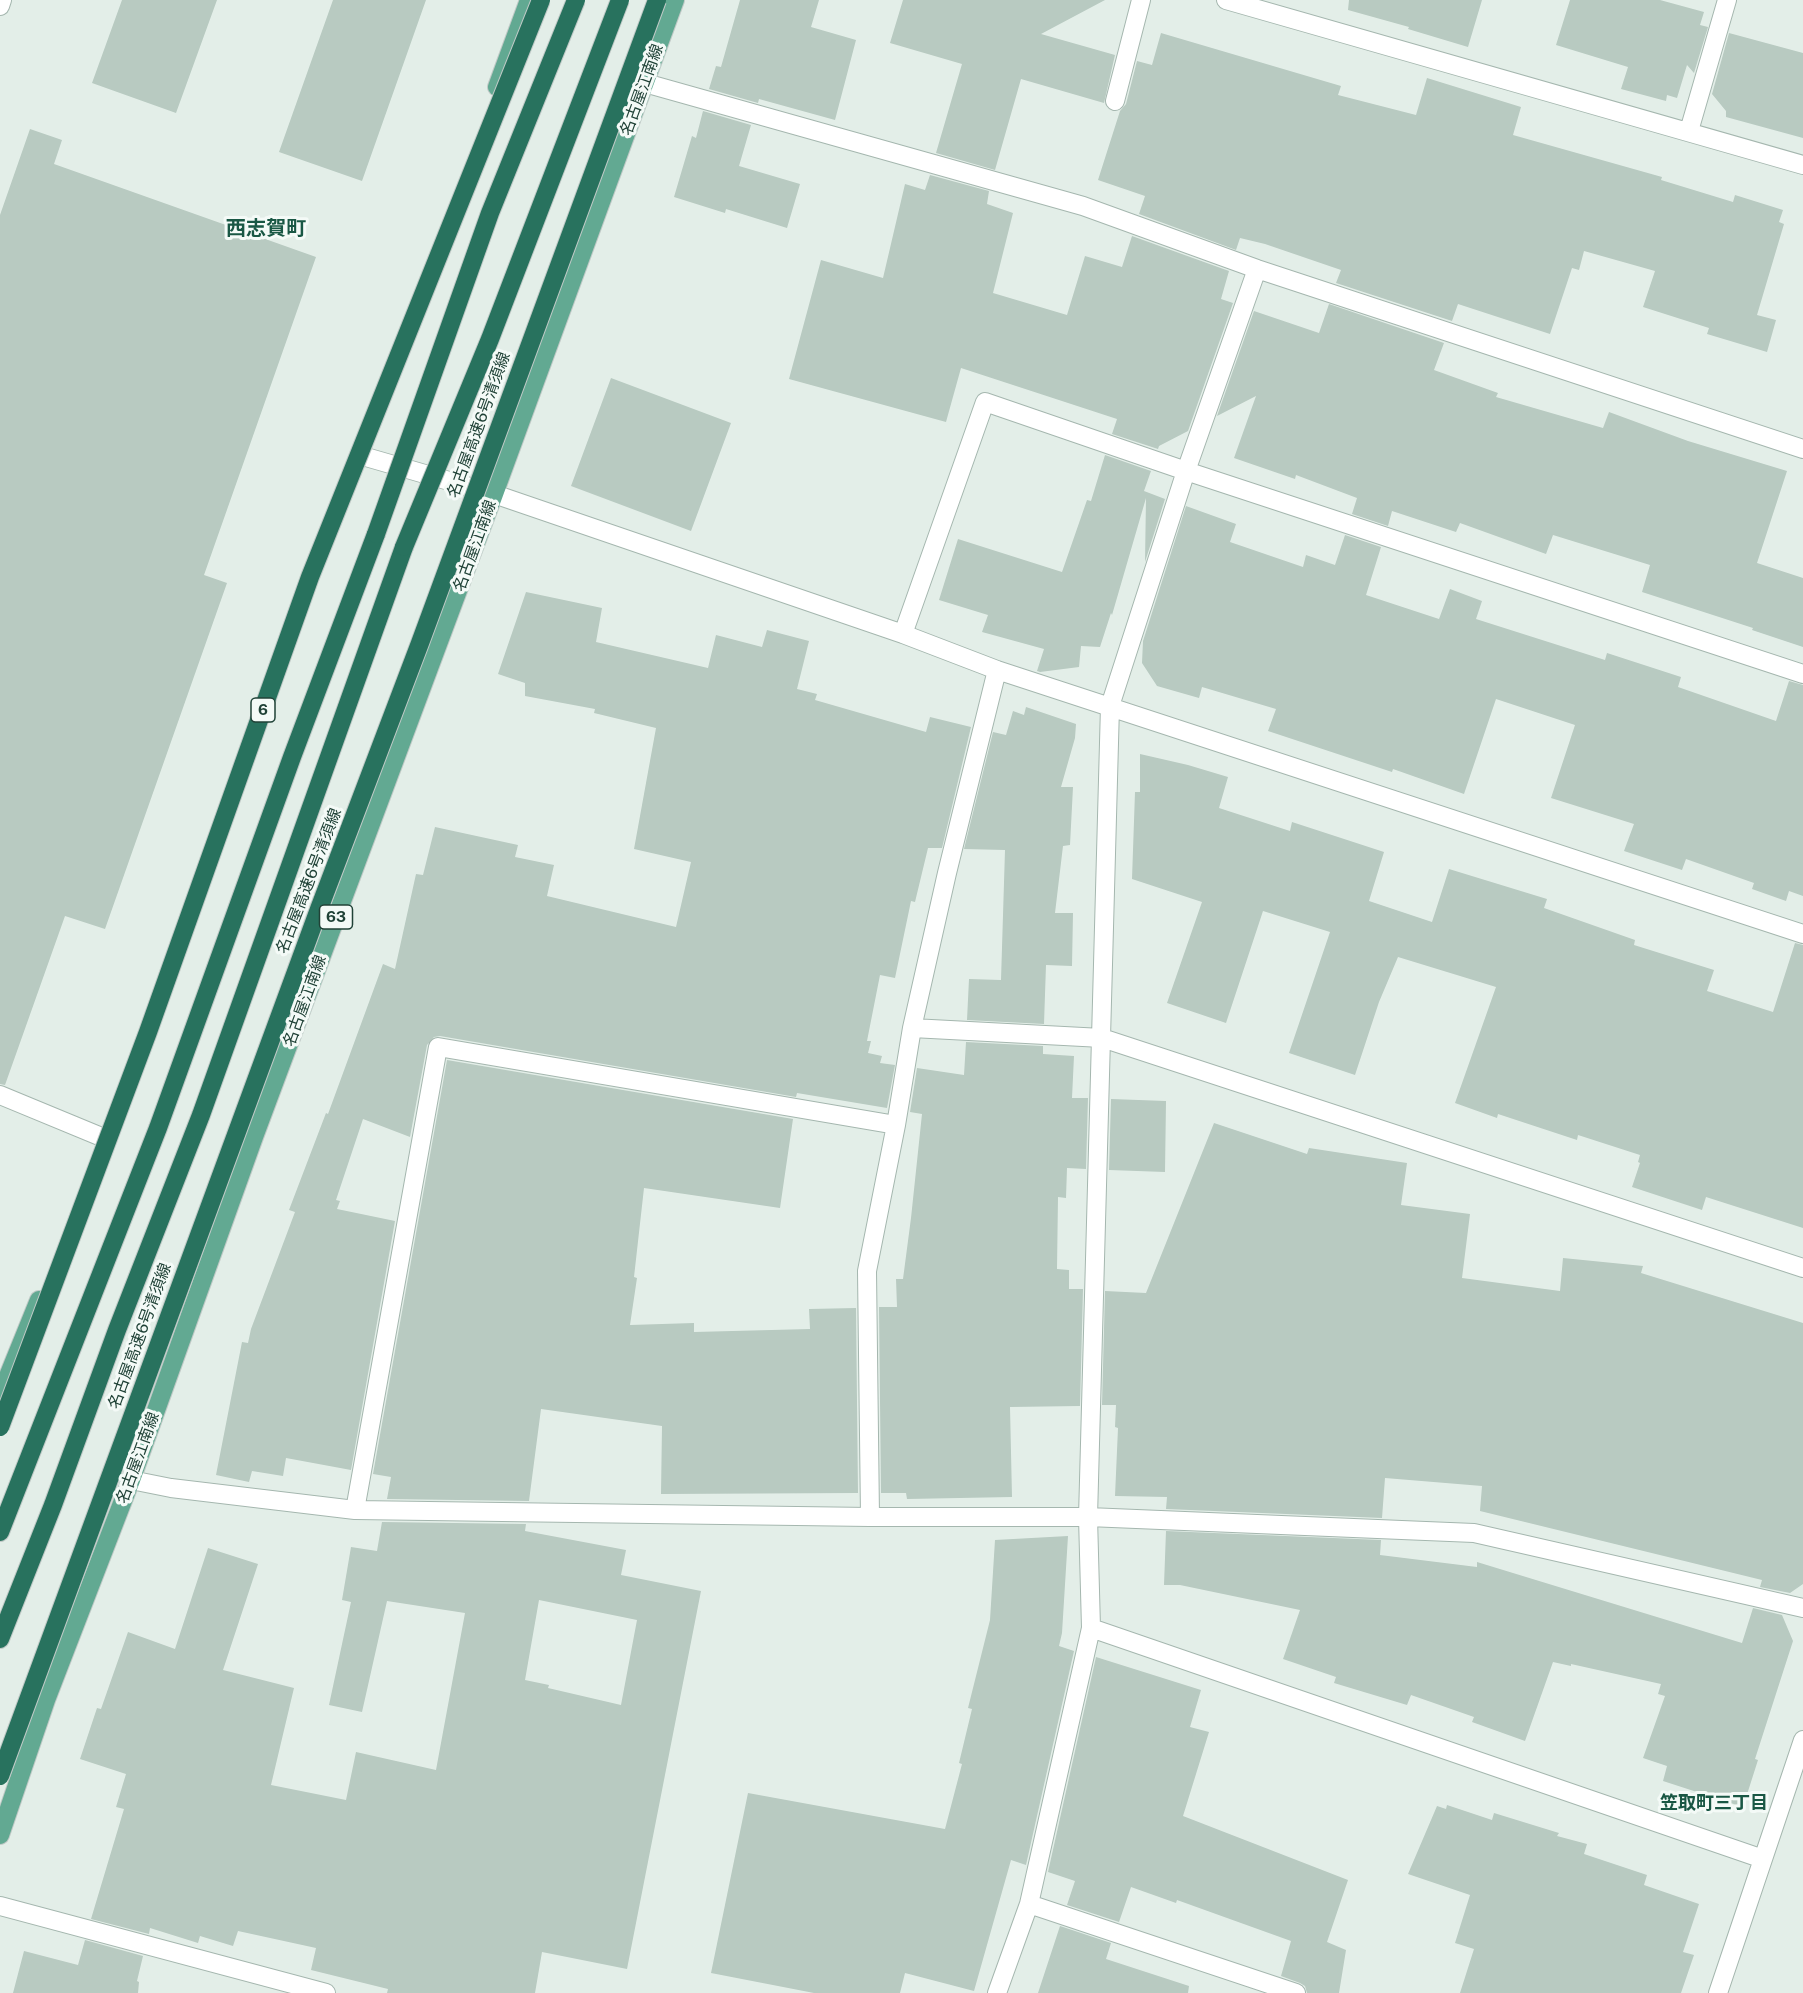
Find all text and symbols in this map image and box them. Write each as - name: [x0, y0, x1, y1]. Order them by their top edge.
- street label: 名古屋江南線: [617, 42, 667, 138]
- district label: 西志賀町: [226, 217, 306, 241]
- street label: 名古屋高速6号清須線: [444, 349, 514, 501]
- street label: 名古屋江南線: [450, 498, 500, 594]
- road number: 6: [251, 698, 275, 722]
- street label: 名古屋高速6号清須線: [272, 806, 346, 956]
- road number: 63: [320, 905, 352, 929]
- street label: 名古屋江南線: [280, 953, 330, 1049]
- street label: 名古屋高速6号清須線: [105, 1260, 175, 1412]
- street label: 名古屋江南線: [113, 1410, 163, 1506]
- district label: 笠取町三丁目: [1660, 1792, 1768, 1814]

